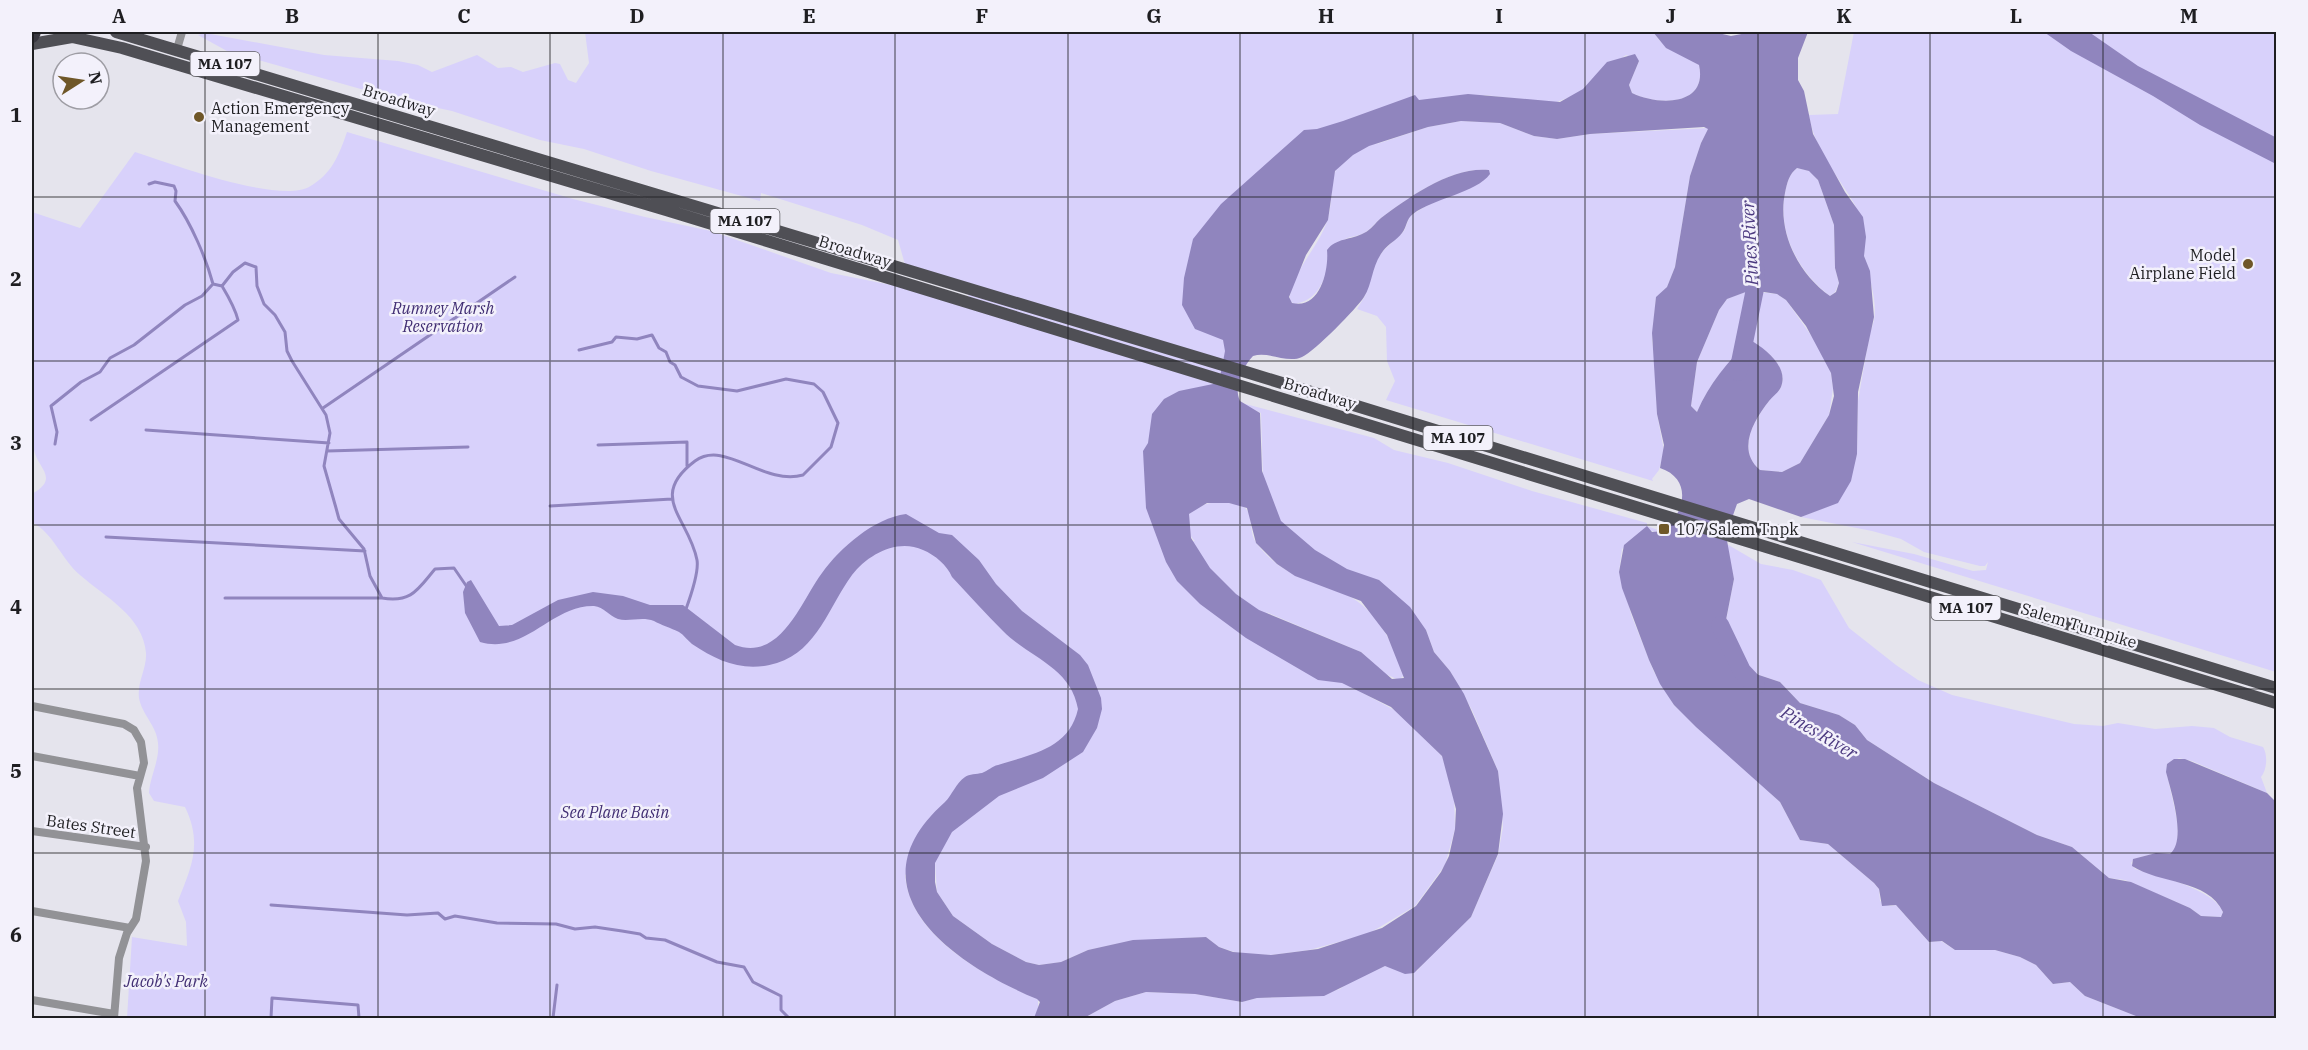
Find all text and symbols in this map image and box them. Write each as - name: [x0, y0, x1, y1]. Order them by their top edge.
- text: A: [112, 2, 126, 29]
- text: B: [285, 2, 299, 29]
- text: C: [457, 2, 471, 29]
- text: D: [629, 2, 645, 29]
- text: E: [802, 2, 816, 29]
- text: F: [976, 2, 988, 29]
- text: G: [1146, 2, 1162, 29]
- text: H: [1318, 2, 1334, 29]
- text: I: [1495, 2, 1503, 29]
- text: J: [1666, 2, 1676, 29]
- text: K: [1836, 2, 1852, 29]
- text: L: [2010, 2, 2022, 29]
- text: M: [2180, 2, 2198, 29]
- north arrow: [51, 51, 111, 111]
- road number: MA 107: [190, 52, 260, 76]
- text: N: [85, 70, 107, 86]
- street label: Broadway: [360, 79, 438, 121]
- place label: Action Emergency Management: [211, 98, 350, 136]
- text: 1: [10, 101, 22, 128]
- marker: Action Emergency Management: [192, 110, 206, 124]
- water label: Pines River: [1736, 199, 1763, 287]
- road number: MA 107: [710, 209, 780, 233]
- street label: Broadway: [816, 230, 894, 272]
- place label: Model Airplane Field: [2129, 245, 2236, 283]
- marker: Model Airplane Field: [2241, 257, 2255, 271]
- text: 2: [10, 265, 22, 292]
- park label: Rumney Marsh Reservation: [391, 298, 494, 336]
- street label: Broadway: [1281, 372, 1359, 414]
- road number: MA 107: [1424, 426, 1492, 450]
- text: 3: [10, 429, 22, 456]
- place label: 107 Salem Tnpk: [1676, 519, 1799, 539]
- marker: 107 Salem Tnpk: [1657, 522, 1671, 536]
- text: 4: [10, 593, 22, 620]
- road number: MA 107: [1932, 596, 2000, 620]
- street label: Salem Turnpike: [2019, 598, 2139, 652]
- water label: Pines River: [1776, 700, 1863, 765]
- text: 5: [10, 757, 22, 784]
- park label: Sea Plane Basin: [560, 802, 669, 822]
- street label: Bates Street: [45, 810, 137, 842]
- text: 6: [10, 921, 22, 948]
- park label: Jacob's Park: [123, 971, 209, 991]

